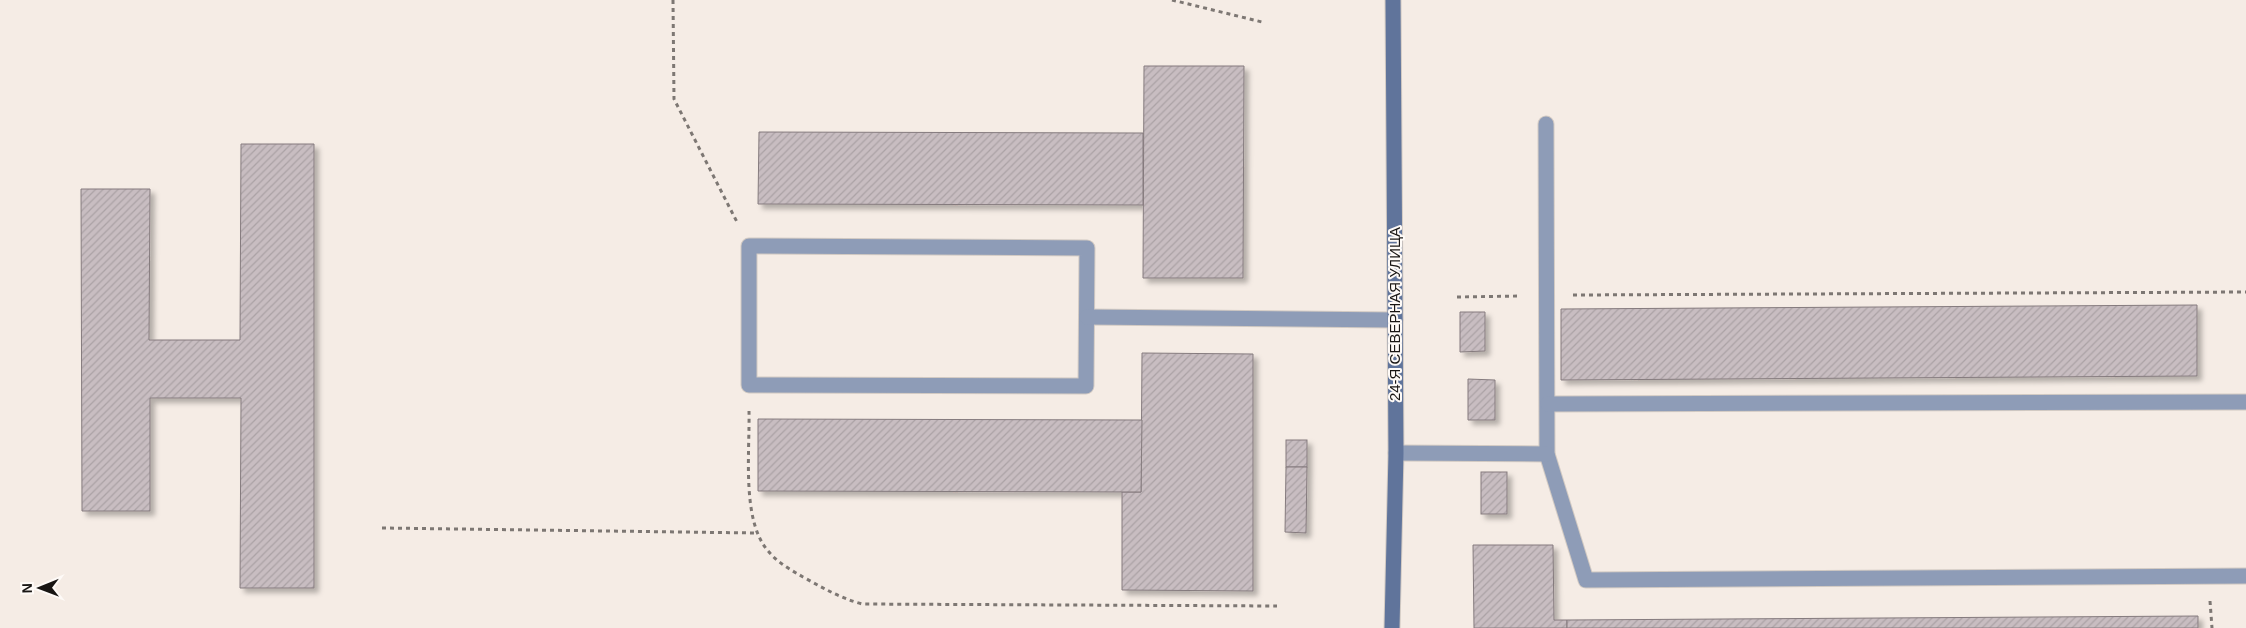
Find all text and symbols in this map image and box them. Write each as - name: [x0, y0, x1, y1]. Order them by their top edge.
- street label: 24-Я СЕВЕРНАЯ УЛИЦА: [1386, 227, 1403, 401]
- north arrow: [15, 563, 65, 613]
- text: N: [19, 583, 35, 593]

